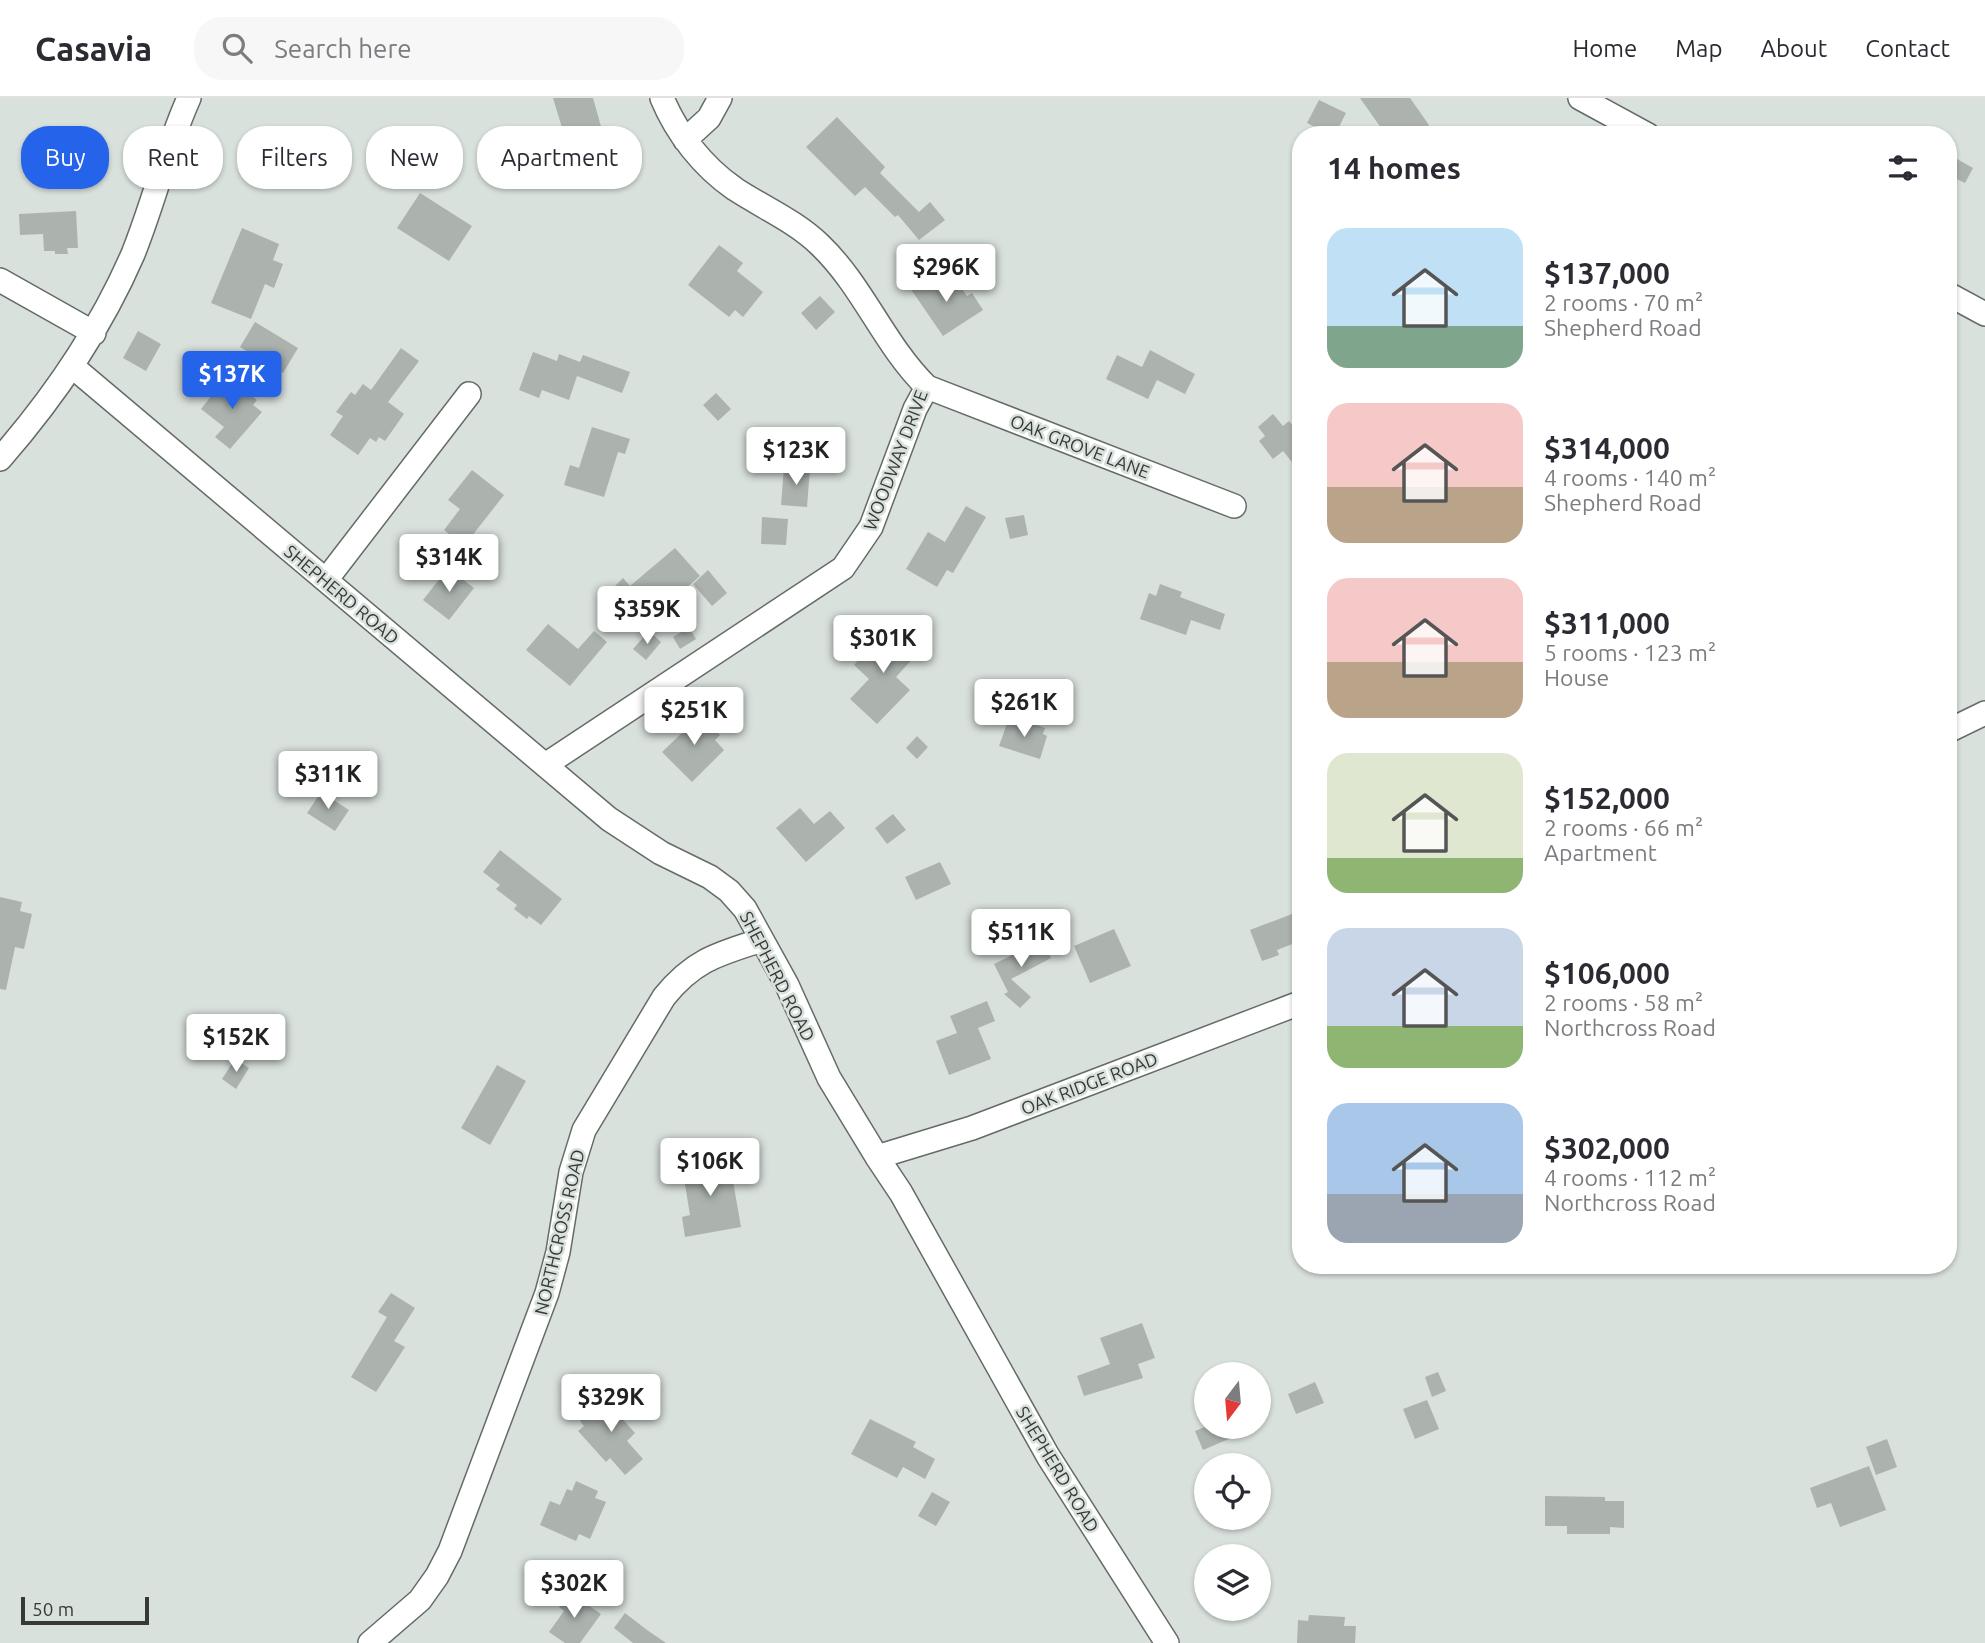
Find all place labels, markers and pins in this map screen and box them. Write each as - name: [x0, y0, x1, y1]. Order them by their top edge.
- pin: $296K: [897, 244, 995, 304]
- pin: $137K: [183, 352, 281, 411]
- pin: $123K: [747, 428, 845, 487]
- pin: $314K: [400, 534, 498, 594]
- pin: $359K: [598, 587, 696, 646]
- pin: $301K: [834, 616, 932, 675]
- pin: $261K: [975, 680, 1073, 739]
- pin: $251K: [645, 688, 743, 747]
- pin: $311K: [279, 752, 377, 811]
- pin: $511K: [972, 910, 1070, 969]
- pin: $152K: [187, 1014, 285, 1074]
- pin: $106K: [661, 1138, 759, 1198]
- pin: $329K: [562, 1374, 660, 1434]
- pin: $302K: [525, 1560, 623, 1620]

